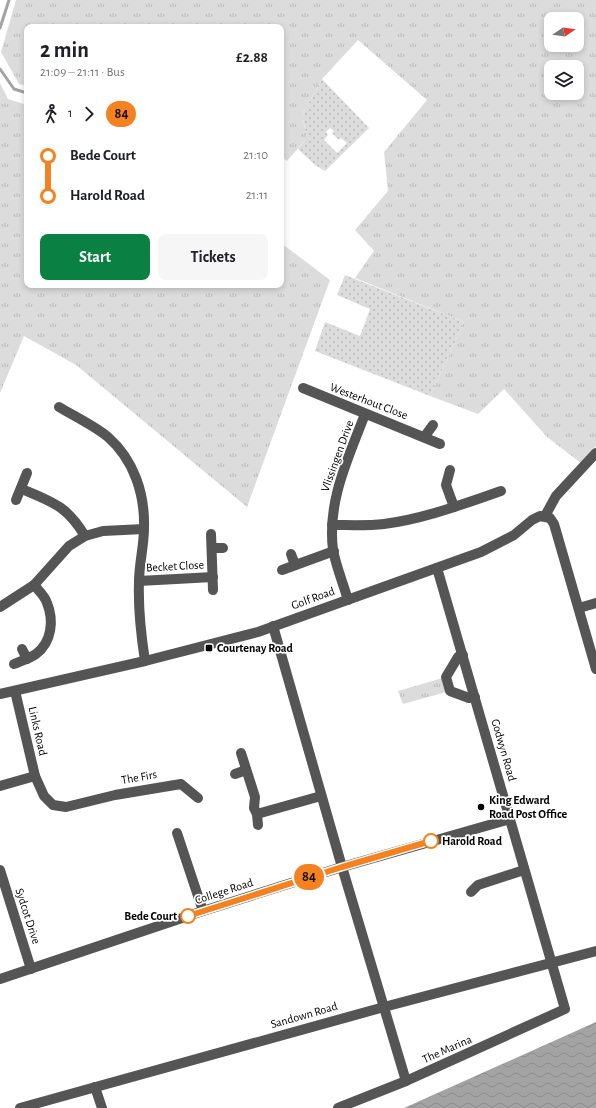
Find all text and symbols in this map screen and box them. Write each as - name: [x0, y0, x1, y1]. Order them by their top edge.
- north arrow: [544, 12, 584, 52]
- map controls: [544, 12, 584, 100]
- text: 2 min: [40, 39, 89, 61]
- text: £2.88: [236, 50, 268, 65]
- button: layers: [544, 60, 584, 100]
- text: 21:09 – 21:11 · Bus: [40, 66, 125, 79]
- icon: walk: [40, 103, 62, 125]
- icon: forward: [78, 103, 100, 125]
- text: 1: [68, 107, 72, 120]
- text: 84: [114, 107, 128, 121]
- text: Bede Court: [70, 148, 136, 163]
- text: 21:10: [243, 149, 268, 162]
- text: Harold Road: [70, 188, 145, 203]
- text: 21:11: [246, 189, 268, 202]
- button: Start: [40, 234, 150, 280]
- button: Tickets: [158, 234, 268, 280]
- street label: Westerhout Close: [328, 381, 410, 421]
- street label: Vlissingen Drive: [319, 419, 355, 493]
- street label: Becket Close: [146, 558, 204, 574]
- street label: Golf Road: [290, 585, 336, 611]
- place label: Courtenay Road: [217, 642, 294, 655]
- marker: Courtenay Road: [204, 643, 214, 653]
- street label: Links Road: [27, 705, 49, 757]
- street label: Godwyn Road: [488, 717, 519, 783]
- street label: The Firs: [120, 768, 158, 786]
- place label: King Edward Road Post Office: [489, 794, 568, 820]
- marker: King Edward Road Post Office: [476, 802, 486, 812]
- marker: Harold Road: [423, 833, 439, 849]
- place label: Harold Road: [442, 835, 503, 847]
- line badge: 84: [291, 864, 327, 890]
- text: 84: [302, 870, 316, 884]
- street label: College Road: [193, 876, 255, 906]
- street label: Sydcot Drive: [12, 887, 43, 946]
- marker: Bede Court: [180, 908, 196, 924]
- place label: Bede Court: [124, 910, 177, 922]
- street label: Sandown Road: [269, 1000, 339, 1030]
- street label: The Marina: [420, 1033, 474, 1065]

